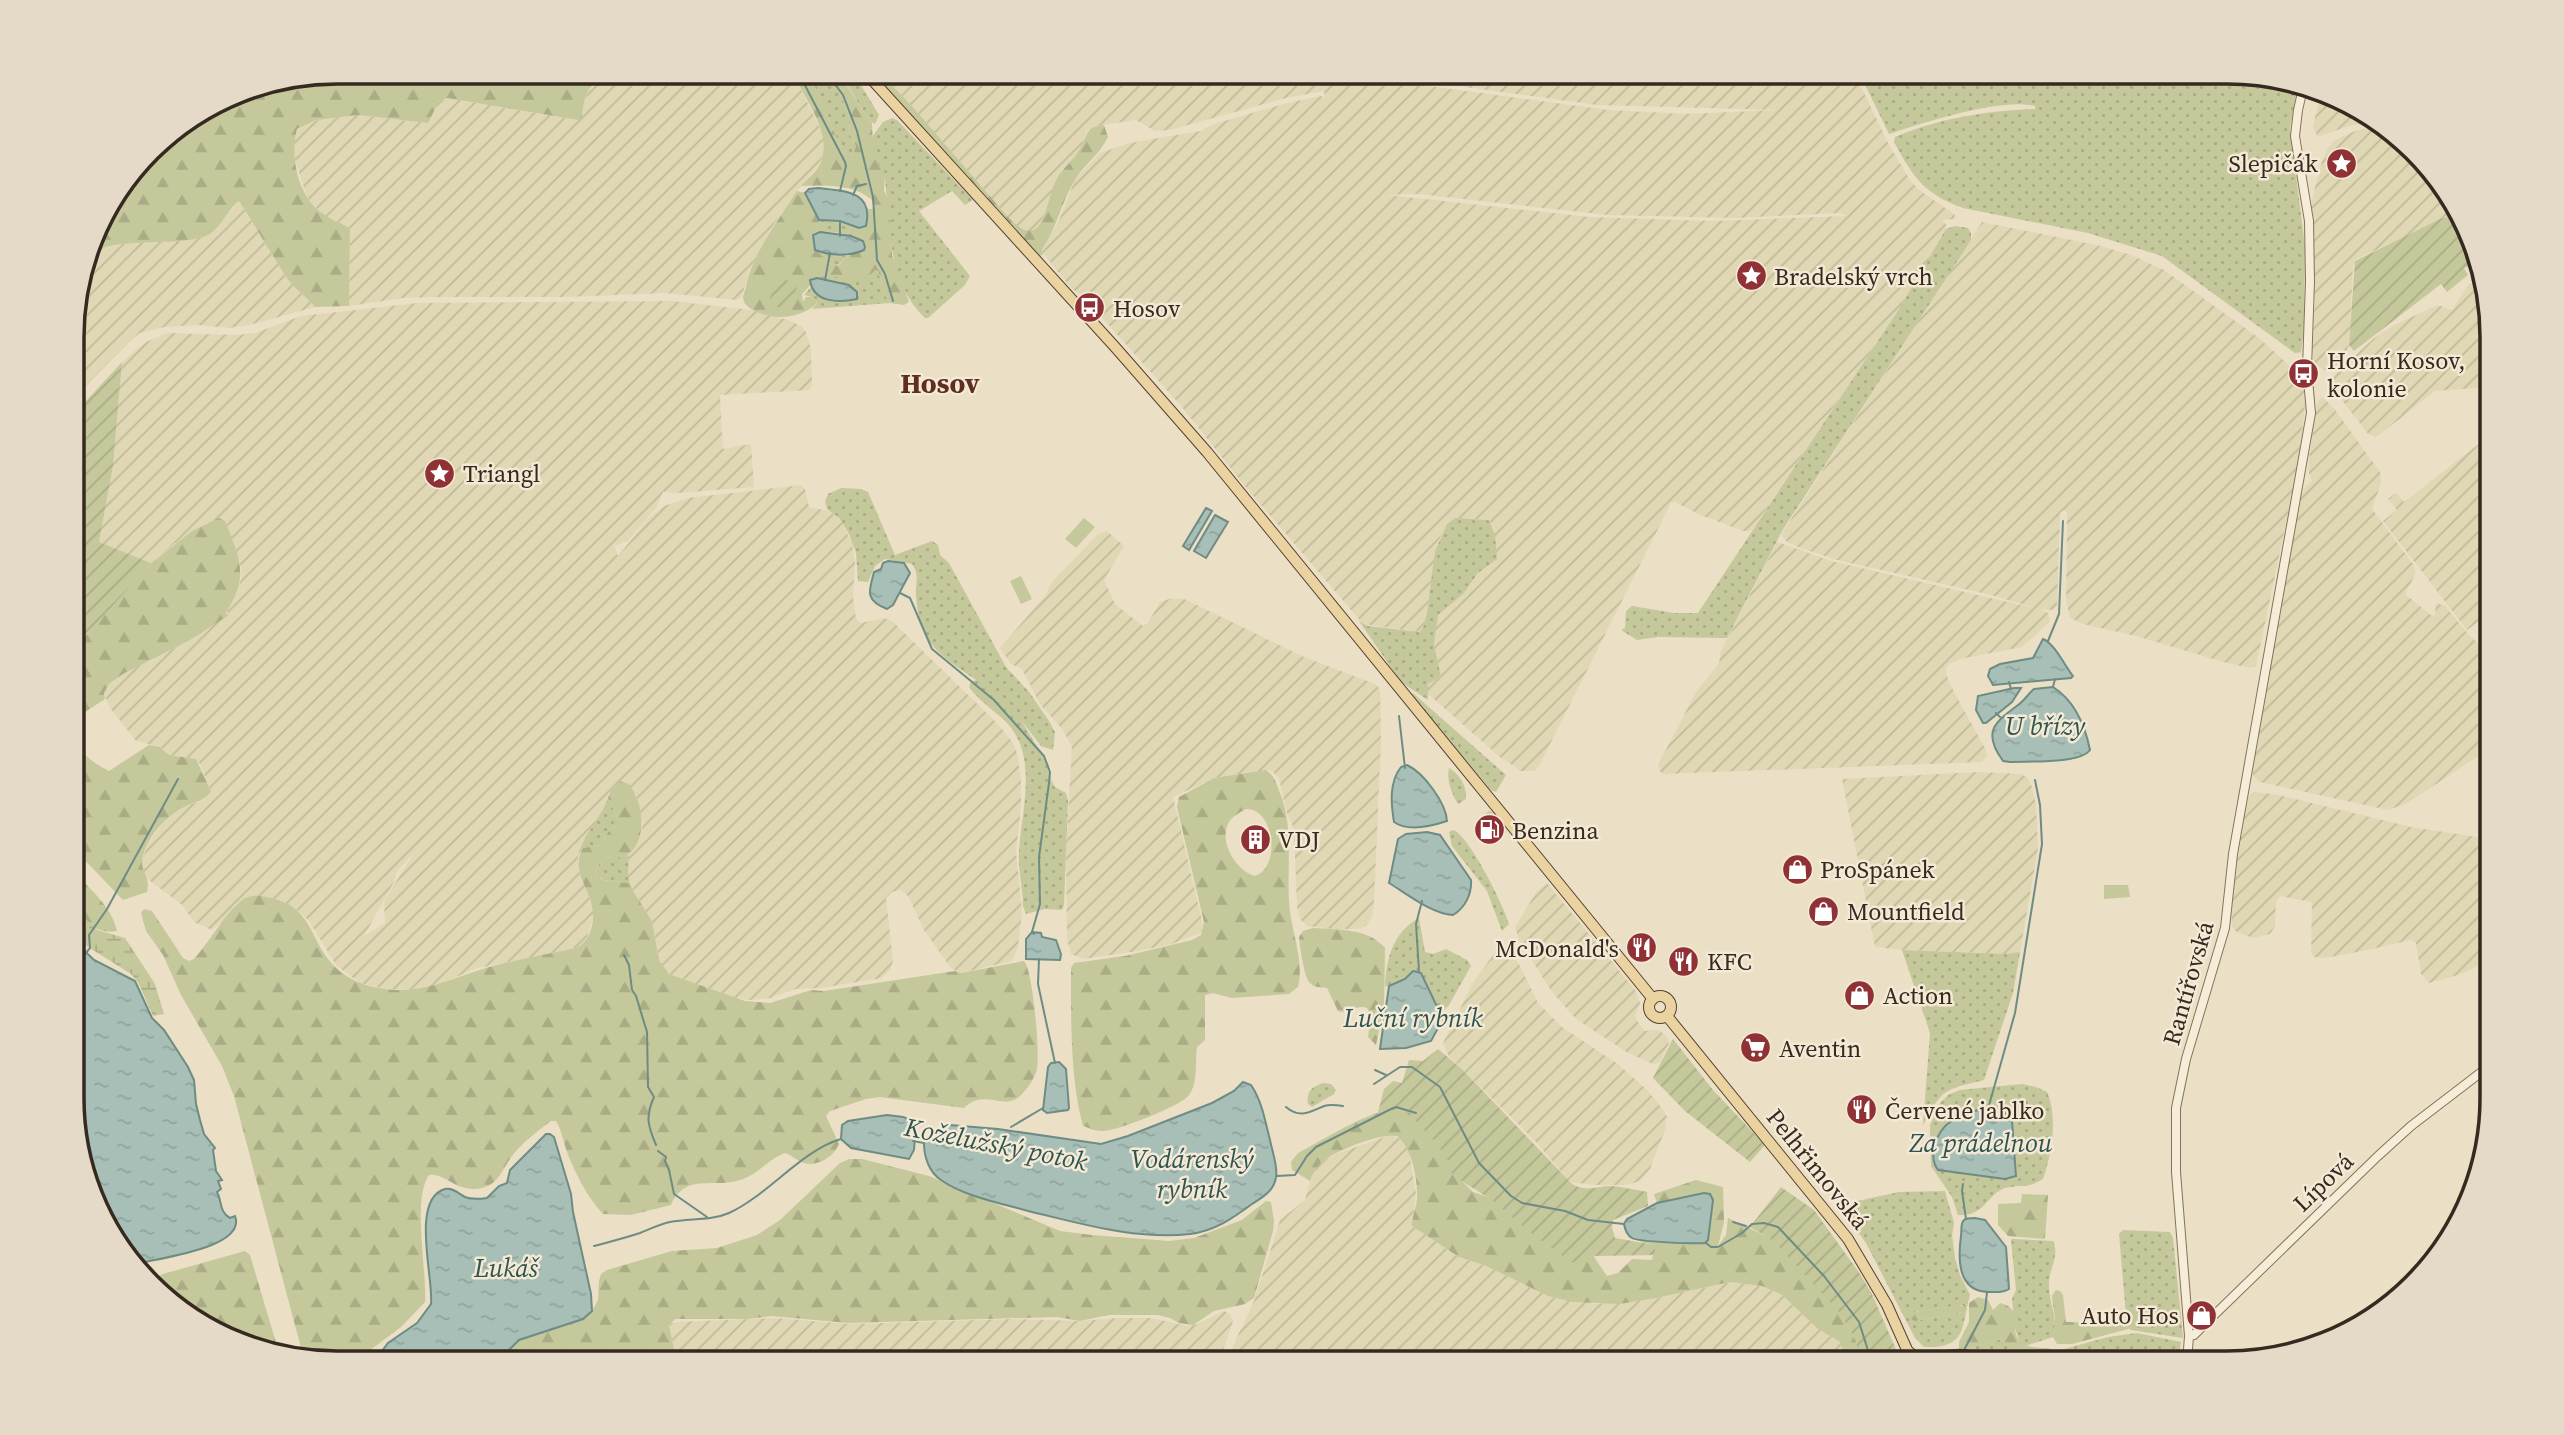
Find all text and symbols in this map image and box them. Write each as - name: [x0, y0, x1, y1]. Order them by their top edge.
- place icon: Slepičák: [2324, 146, 2358, 180]
- place label: Slepičák: [2229, 147, 2319, 180]
- place icon: Bradelský vrch: [1734, 259, 1768, 293]
- place label: Bradelský vrch: [1774, 260, 1933, 293]
- bus stop icon: Hosov: [1073, 291, 1107, 325]
- place label: Hosov: [1113, 292, 1180, 325]
- place label: Horní Kosov, kolonie: [2327, 344, 2465, 405]
- bus stop icon: Horní Kosov, kolonie: [2287, 357, 2321, 391]
- district label: Hosov: [900, 364, 980, 402]
- place icon: Triangl: [423, 456, 457, 490]
- place label: Triangl: [463, 457, 540, 490]
- water label: U břízy: [2005, 708, 2086, 744]
- fuel station icon: Benzina: [1472, 813, 1506, 847]
- place label: Benzina: [1512, 814, 1600, 847]
- building icon: VDJ: [1238, 822, 1272, 856]
- place label: VDJ: [1278, 823, 1320, 856]
- shop icon: ProSpánek: [1780, 852, 1814, 886]
- place label: ProSpánek: [1820, 853, 1935, 886]
- shop icon: Mountfield: [1807, 894, 1841, 928]
- place label: Mountfield: [1847, 895, 1965, 928]
- street label: Rantířovská: [2155, 916, 2222, 1049]
- restaurant icon: McDonald's: [1625, 931, 1659, 965]
- place label: McDonald's: [1495, 932, 1619, 965]
- restaurant icon: KFC: [1667, 944, 1701, 978]
- place label: KFC: [1707, 945, 1752, 978]
- shop icon: Action: [1843, 978, 1877, 1012]
- place label: Action: [1883, 979, 1953, 1012]
- water label: Luční rybník: [1342, 1000, 1483, 1036]
- supermarket icon: Aventin: [1739, 1031, 1773, 1065]
- place label: Aventin: [1779, 1032, 1861, 1065]
- restaurant icon: Červené jablko: [1845, 1093, 1879, 1127]
- place label: Červené jablko: [1885, 1094, 2044, 1127]
- street label: Pelhřimovská: [1759, 1102, 1877, 1237]
- water label: Koželužský potok: [901, 1108, 1091, 1179]
- water label: Za prádelnou: [1908, 1125, 2053, 1161]
- water label: Vodárenský rybník: [1130, 1141, 1254, 1207]
- street label: Lípová: [2286, 1144, 2361, 1219]
- water label: Lukáš: [473, 1250, 541, 1286]
- shop icon: Auto Hos: [2185, 1298, 2219, 1332]
- place label: Auto Hos: [2081, 1299, 2179, 1332]

